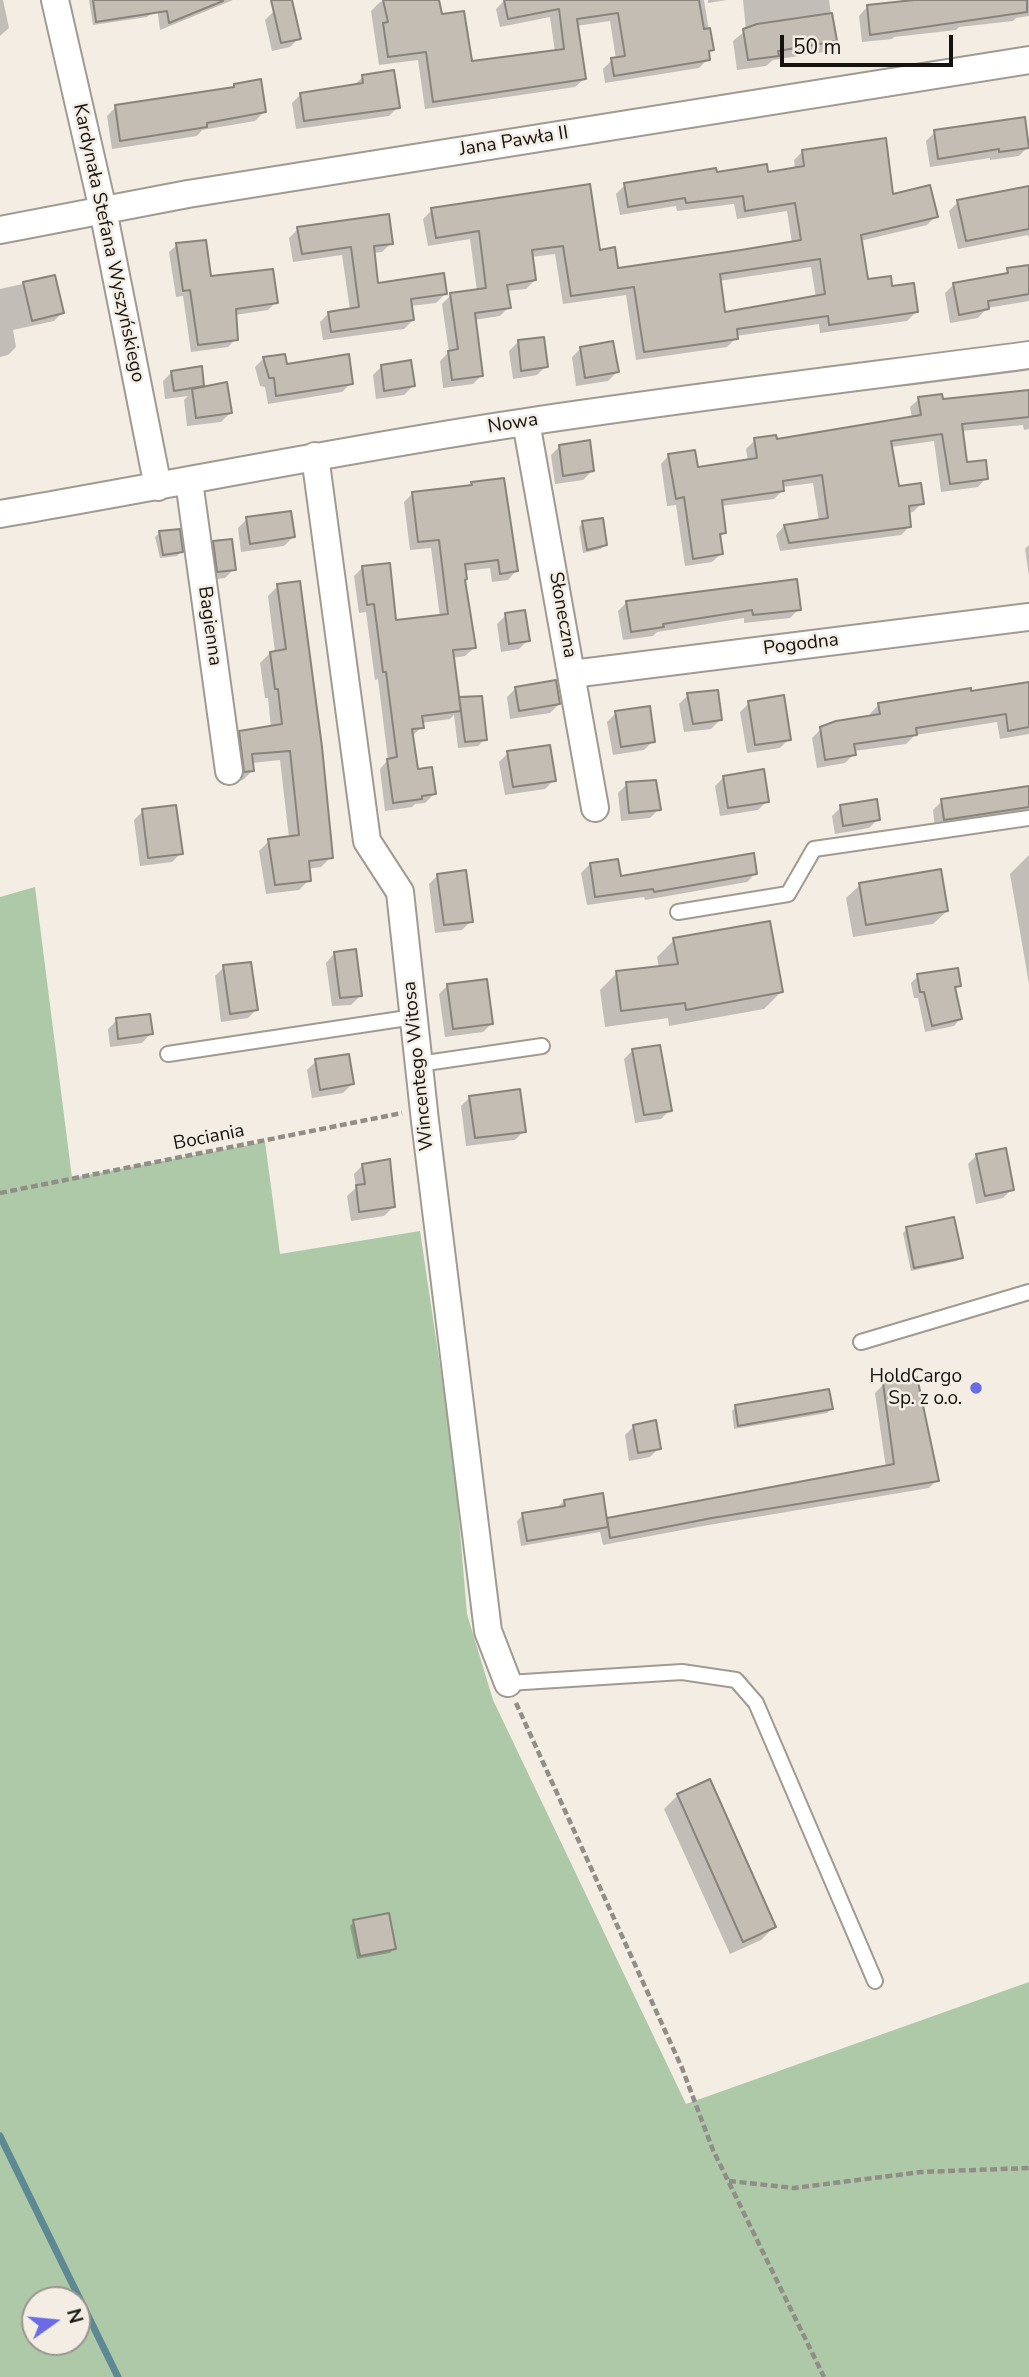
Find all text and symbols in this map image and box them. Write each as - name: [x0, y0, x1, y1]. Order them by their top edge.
- scale bar: [784, 21, 957, 65]
- text: 50 m: [793, 33, 842, 61]
- street label: Kardynała Stefana Wyszyńskiego: [67, 102, 149, 384]
- street label: Jana Pawła II: [458, 122, 570, 162]
- street label: Nowa: [486, 409, 540, 439]
- street label: Słoneczna: [543, 570, 581, 660]
- street label: Bagienna: [192, 585, 226, 667]
- street label: Pogodna: [762, 629, 840, 661]
- street label: Wincentego Witosa: [399, 980, 439, 1152]
- street label: Bociania: [172, 1120, 246, 1156]
- place label: HoldCargo Sp. z o.o.: [869, 1366, 962, 1410]
- marker: HoldCargo Sp. z o.o.: [968, 1380, 984, 1396]
- north arrow: [21, 2286, 91, 2356]
- text: N: [60, 2306, 89, 2326]

